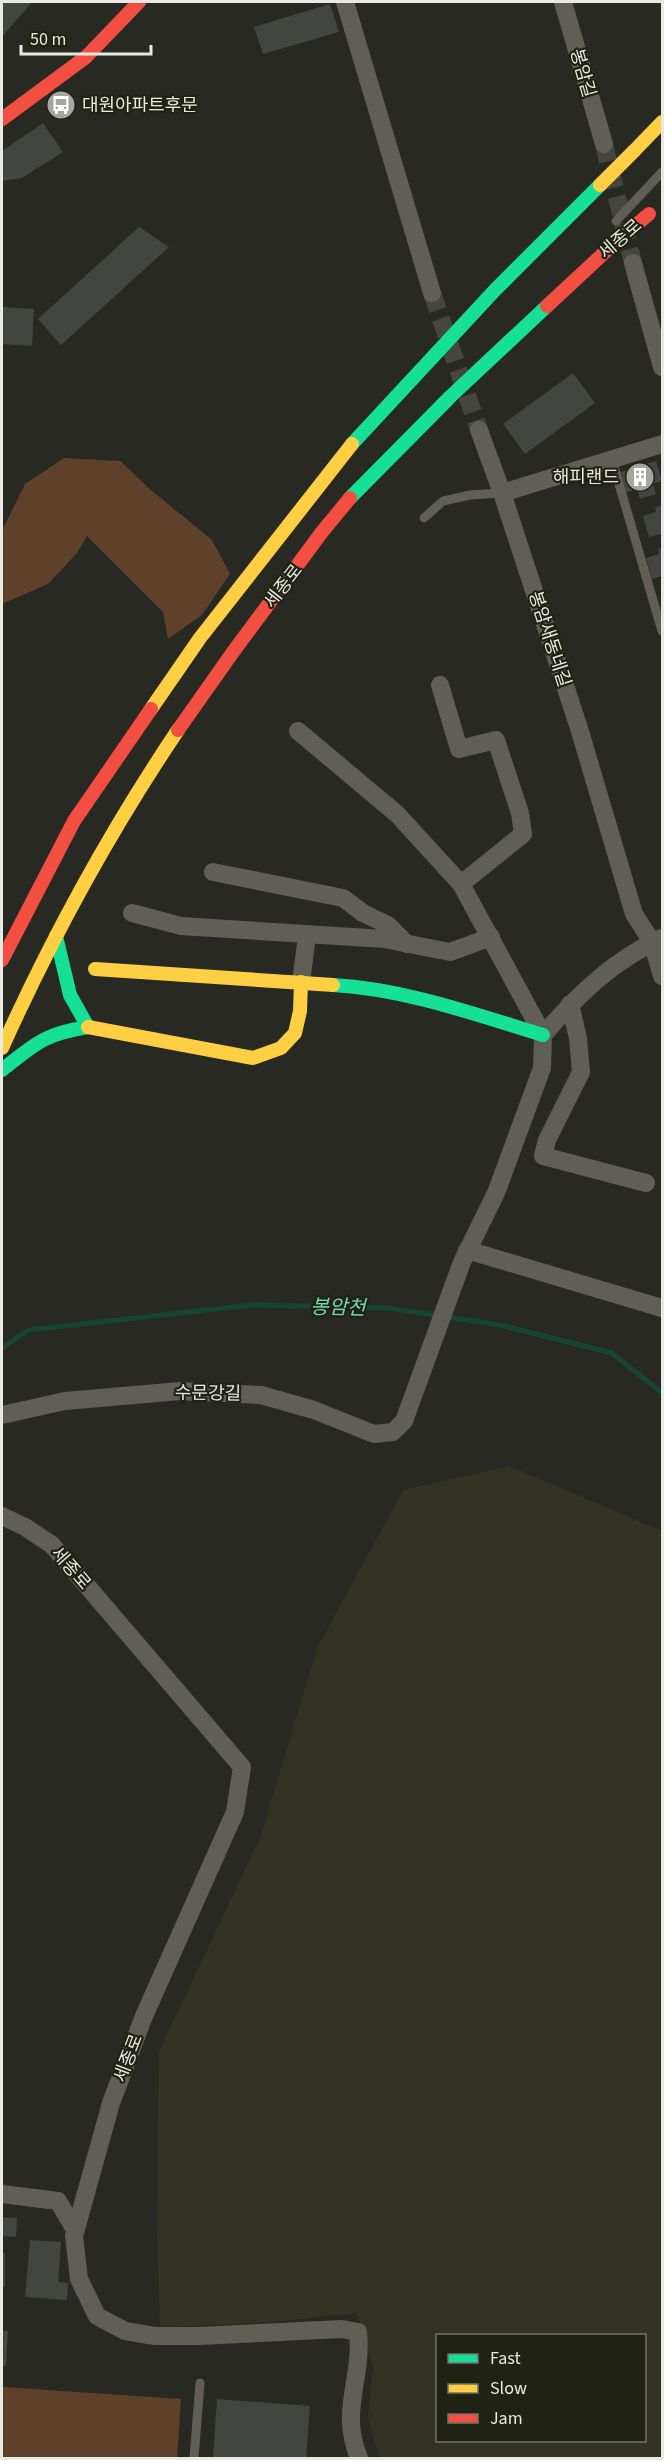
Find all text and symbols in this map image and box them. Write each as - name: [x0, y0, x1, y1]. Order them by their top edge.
- scale bar: [21, 18, 152, 56]
- text: 50 m: [30, 27, 66, 52]
- street label: 봉암길: [564, 46, 601, 100]
- bus stop icon: 대원아파트후문: [45, 89, 77, 121]
- place label: 대원아파트후문: [82, 93, 198, 118]
- street label: 세종로: [593, 214, 647, 265]
- building icon: 해피랜드: [624, 461, 656, 493]
- place label: 해피랜드: [553, 465, 619, 490]
- street label: 세종로: [258, 559, 309, 614]
- street label: 봉암새동네길: [522, 588, 577, 690]
- water label: 봉암천: [310, 1294, 368, 1323]
- street label: 수문강길: [175, 1380, 241, 1407]
- street label: 세종로: [45, 1541, 96, 1595]
- street label: 세종로: [108, 2031, 149, 2086]
- legend: [436, 2334, 646, 2442]
- text: Fast: [490, 2346, 521, 2371]
- text: Slow: [490, 2376, 527, 2401]
- text: Jam: [490, 2406, 523, 2431]

